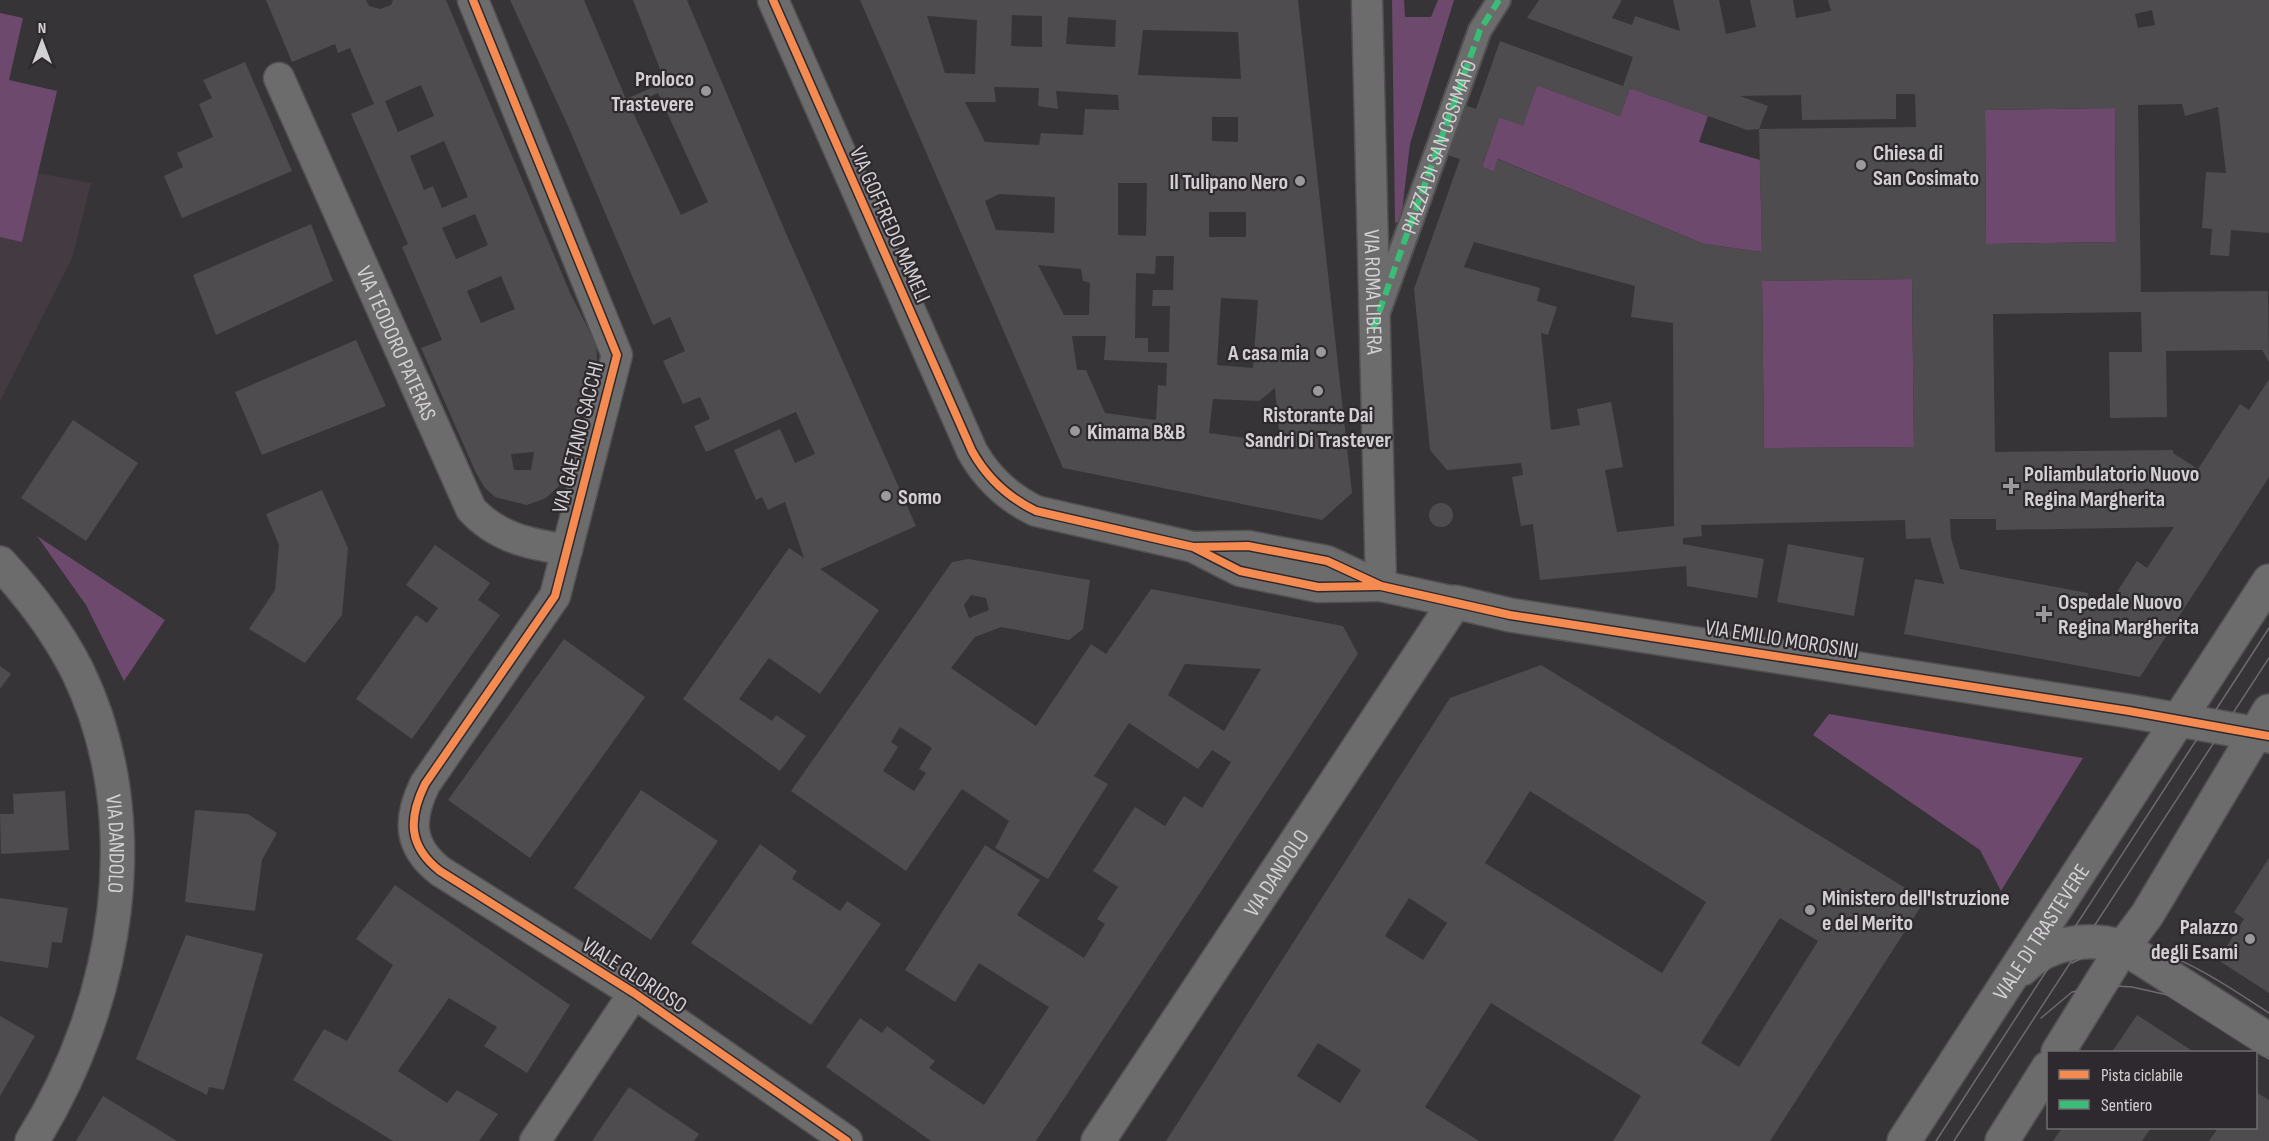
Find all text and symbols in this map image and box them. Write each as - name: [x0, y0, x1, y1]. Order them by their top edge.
- north arrow: [12, 12, 72, 72]
- text: N: [38, 19, 46, 38]
- street label: PIAZZA DI SAN COSIMATO: [1396, 56, 1483, 238]
- place label: Proloco Trastevere: [611, 66, 694, 118]
- marker: Proloco Trastevere: [699, 84, 713, 98]
- place label: Chiesa di San Cosimato: [1873, 140, 1979, 192]
- street label: VIA GOFFREDO MAMELI: [843, 142, 936, 307]
- marker: Chiesa di San Cosimato: [1854, 158, 1868, 172]
- place label: Il Tulipano Nero: [1169, 169, 1288, 196]
- marker: Il Tulipano Nero: [1293, 174, 1307, 188]
- street label: VIA ROMA LIBERA: [1357, 229, 1387, 355]
- street label: VIA TEODORO PATERAS: [350, 262, 442, 425]
- place label: A casa mia: [1227, 340, 1309, 367]
- marker: A casa mia: [1314, 345, 1328, 359]
- street label: VIA GAETANO SACCHI: [547, 359, 610, 516]
- marker: Ristorante Dai Sandri Di Trastever: [1311, 384, 1325, 398]
- place label: Ristorante Dai Sandri Di Trastever: [1245, 402, 1391, 454]
- place label: Kimama B&B: [1087, 419, 1186, 446]
- marker: Kimama B&B: [1068, 424, 1082, 438]
- place label: Poliambulatorio Nuovo Regina Margherita: [2024, 461, 2199, 513]
- marker: Poliambulatorio Nuovo Regina Margherita: [2002, 477, 2020, 495]
- place label: Somo: [898, 484, 942, 511]
- marker: Somo: [879, 489, 893, 503]
- place label: Ospedale Nuovo Regina Margherita: [2058, 589, 2199, 641]
- marker: Ospedale Nuovo Regina Margherita: [2035, 605, 2053, 623]
- street label: VIA EMILIO MOROSINI: [1703, 614, 1860, 665]
- street label: VIA DANDOLO: [99, 793, 130, 894]
- street label: VIA DANDOLO: [1239, 825, 1316, 922]
- street label: VIALE DI TRASTEVERE: [1988, 859, 2096, 1006]
- place label: Ministero dell'Istruzione e del Merito: [1822, 885, 2010, 937]
- marker: Ministero dell'Istruzione e del Merito: [1803, 903, 1817, 917]
- place label: Palazzo degli Esami: [2151, 914, 2238, 966]
- street label: VIALE GLORIOSO: [577, 931, 692, 1019]
- marker: Palazzo degli Esami: [2243, 932, 2257, 946]
- legend: [2047, 1051, 2257, 1129]
- text: Pista ciclabile: [2101, 1065, 2183, 1086]
- text: Sentiero: [2101, 1095, 2152, 1116]

